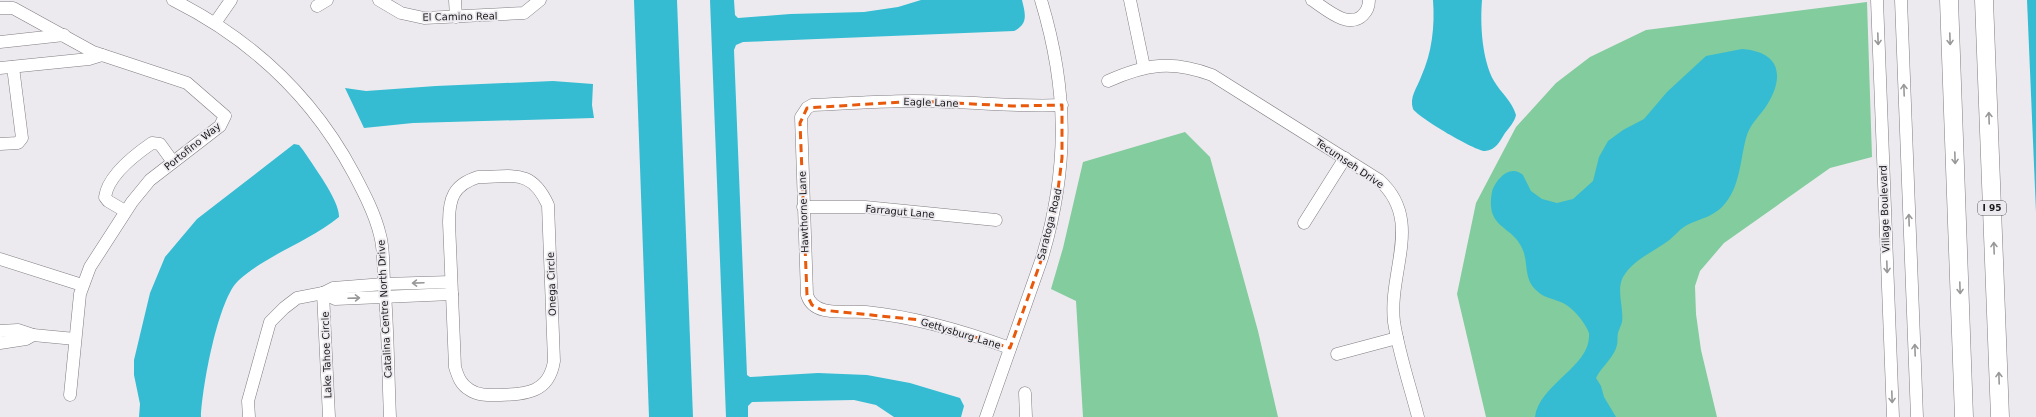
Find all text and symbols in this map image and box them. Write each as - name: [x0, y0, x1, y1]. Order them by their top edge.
- street label: El Camino Real: [422, 10, 498, 23]
- one-way arrow: [1875, 32, 1882, 45]
- one-way arrow: [1946, 32, 1954, 45]
- one-way arrow: [1900, 84, 1908, 97]
- street label: Eagle Lane: [903, 96, 959, 109]
- one-way arrow: [1985, 112, 1993, 125]
- street label: Portofino Way: [162, 120, 223, 172]
- street label: Tecumseh Drive: [1313, 136, 1386, 190]
- one-way arrow: [1951, 151, 1958, 164]
- street label: Village Boulevard: [1877, 165, 1892, 253]
- street label: Hawthorne Lane: [797, 171, 810, 253]
- street label: Saratoga Road: [1035, 187, 1064, 261]
- road number: I 95: [1978, 201, 2006, 215]
- street label: Farragut Lane: [865, 203, 935, 220]
- one-way arrow: [1905, 214, 1913, 227]
- street label: Catalina Centre North Drive: [375, 239, 394, 379]
- one-way arrow: [1990, 242, 1997, 255]
- street label: Onega Circle: [545, 252, 558, 316]
- one-way arrow: [1883, 260, 1891, 273]
- one-way arrow: [412, 279, 425, 287]
- one-way arrow: [1956, 281, 1963, 294]
- one-way arrow: [347, 294, 360, 302]
- street label: Lake Tahoe Circle: [319, 311, 334, 399]
- street label: Gettysburg Lane: [919, 316, 1002, 351]
- one-way arrow: [1911, 344, 1918, 357]
- one-way arrow: [1995, 372, 2002, 385]
- one-way arrow: [1889, 390, 1896, 403]

